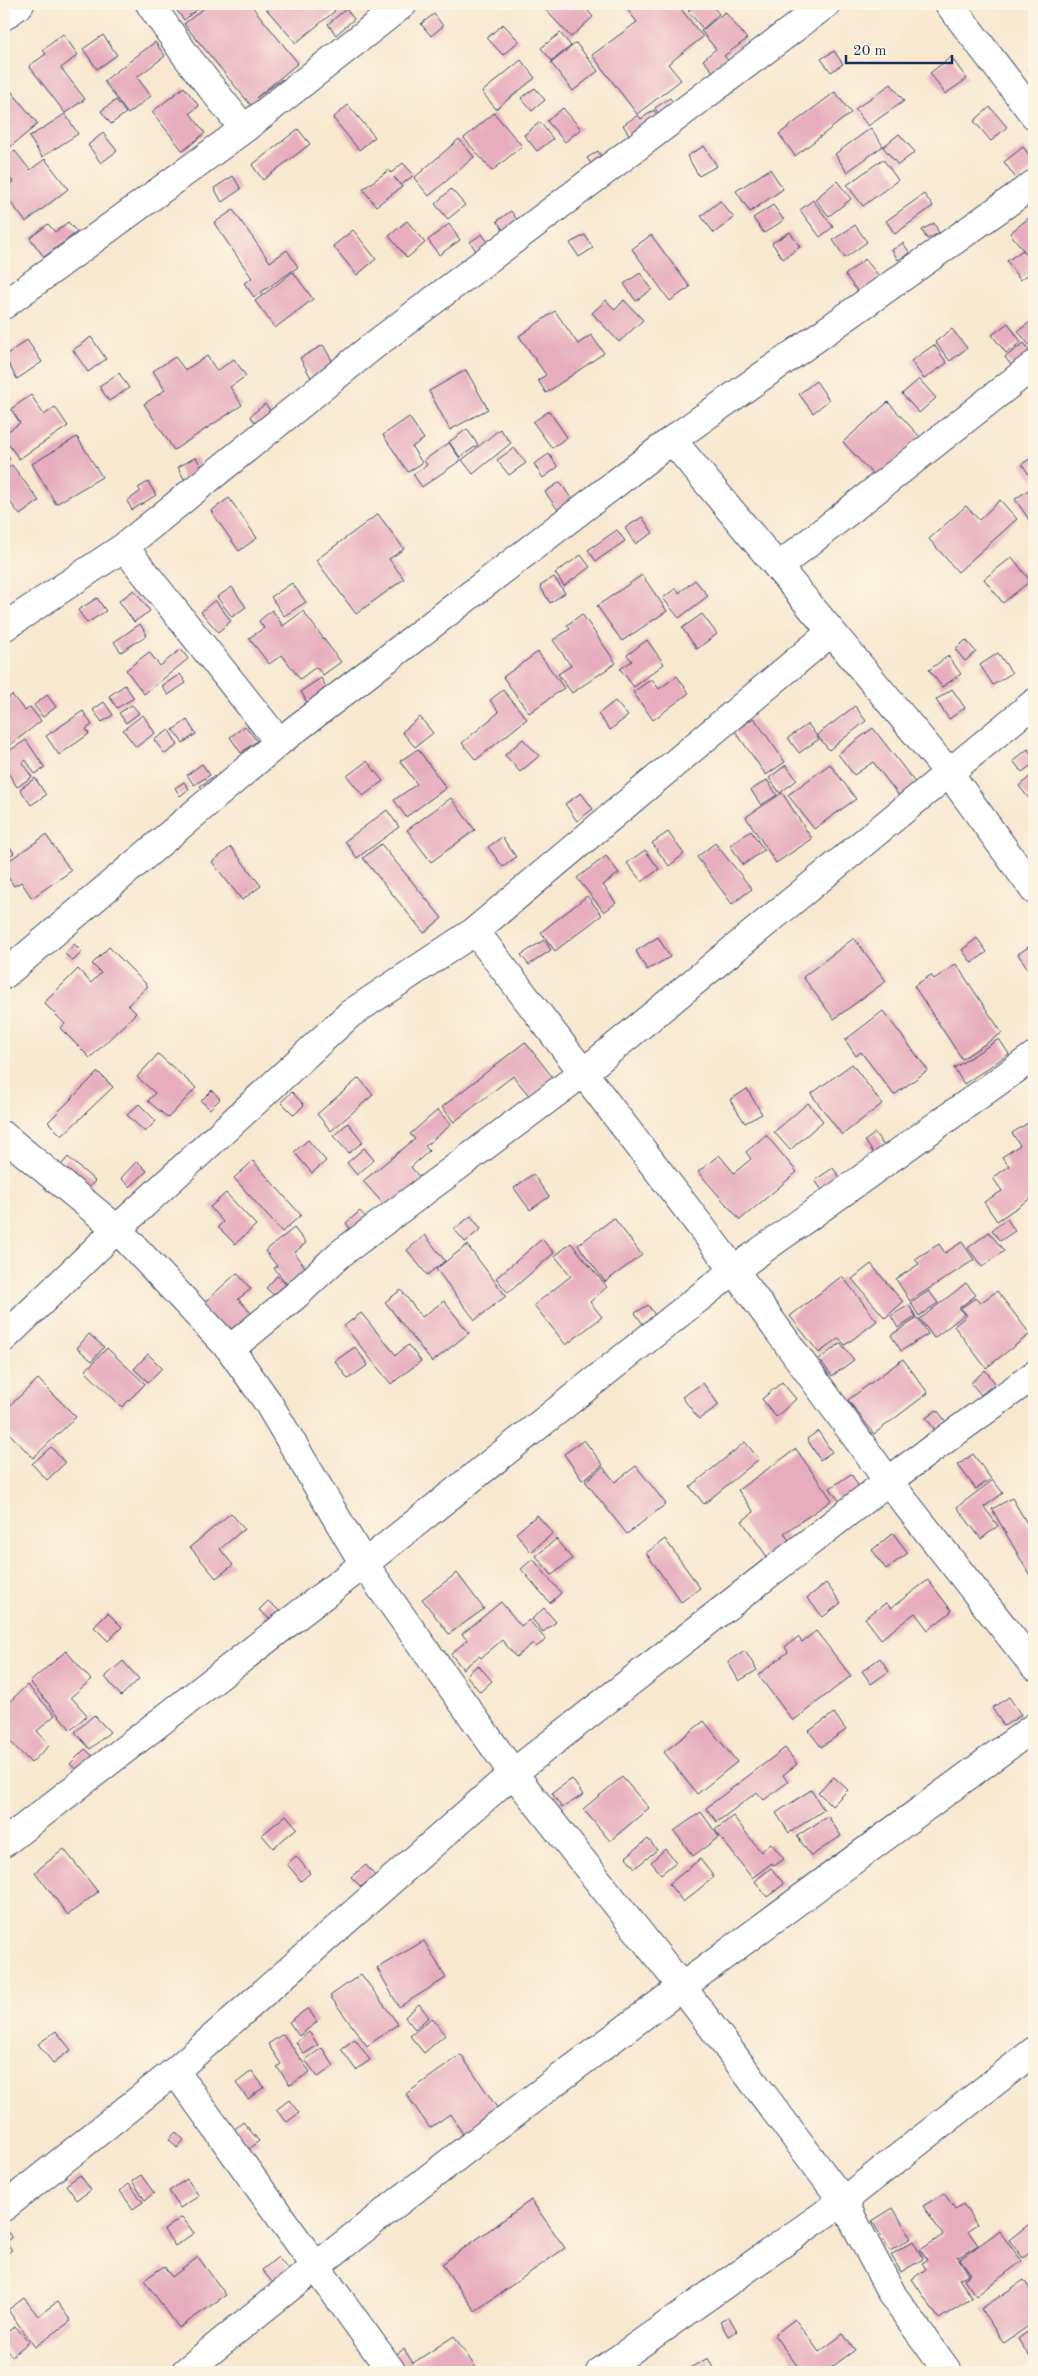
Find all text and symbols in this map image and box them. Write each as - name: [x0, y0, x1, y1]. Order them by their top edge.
- scale bar: [846, 32, 952, 64]
- text: 20 m: [853, 44, 887, 59]

